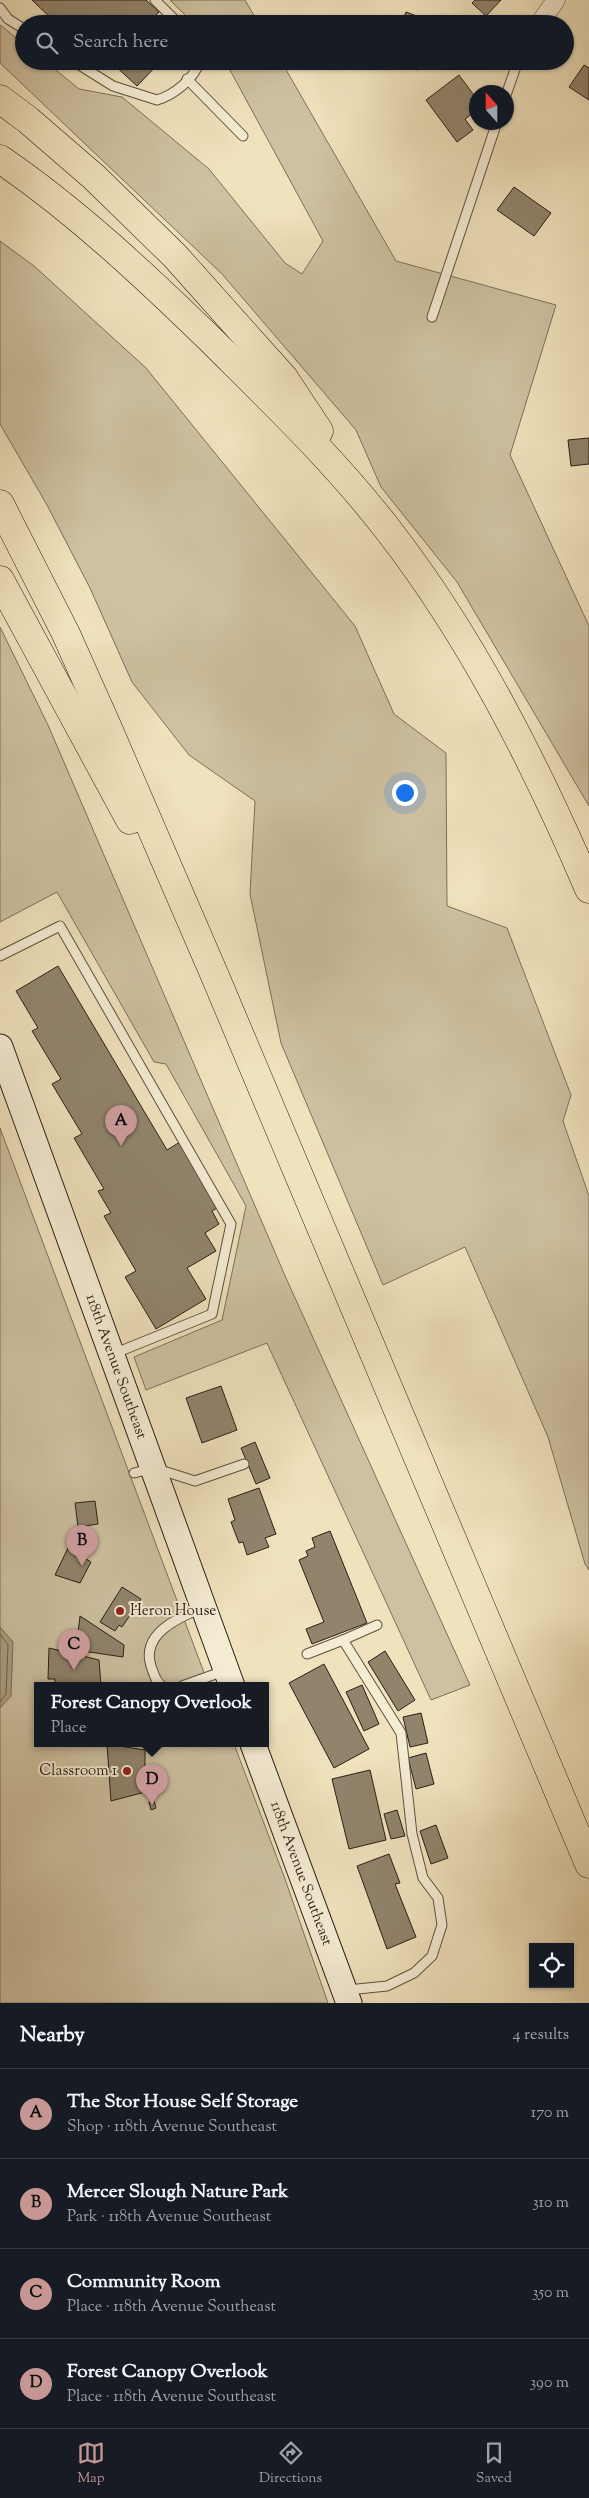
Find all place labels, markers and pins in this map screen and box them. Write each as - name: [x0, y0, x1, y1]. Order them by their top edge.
- pin: A: [105, 1105, 137, 1146]
- pin: B: [66, 1525, 98, 1566]
- place label: Heron House: [130, 1601, 216, 1622]
- marker: Heron House: [114, 1605, 126, 1617]
- pin: C: [58, 1629, 90, 1670]
- place label: Classroom 1: [39, 1761, 117, 1782]
- pin: D: [136, 1764, 168, 1805]
- marker: Classroom 1: [121, 1765, 133, 1777]

